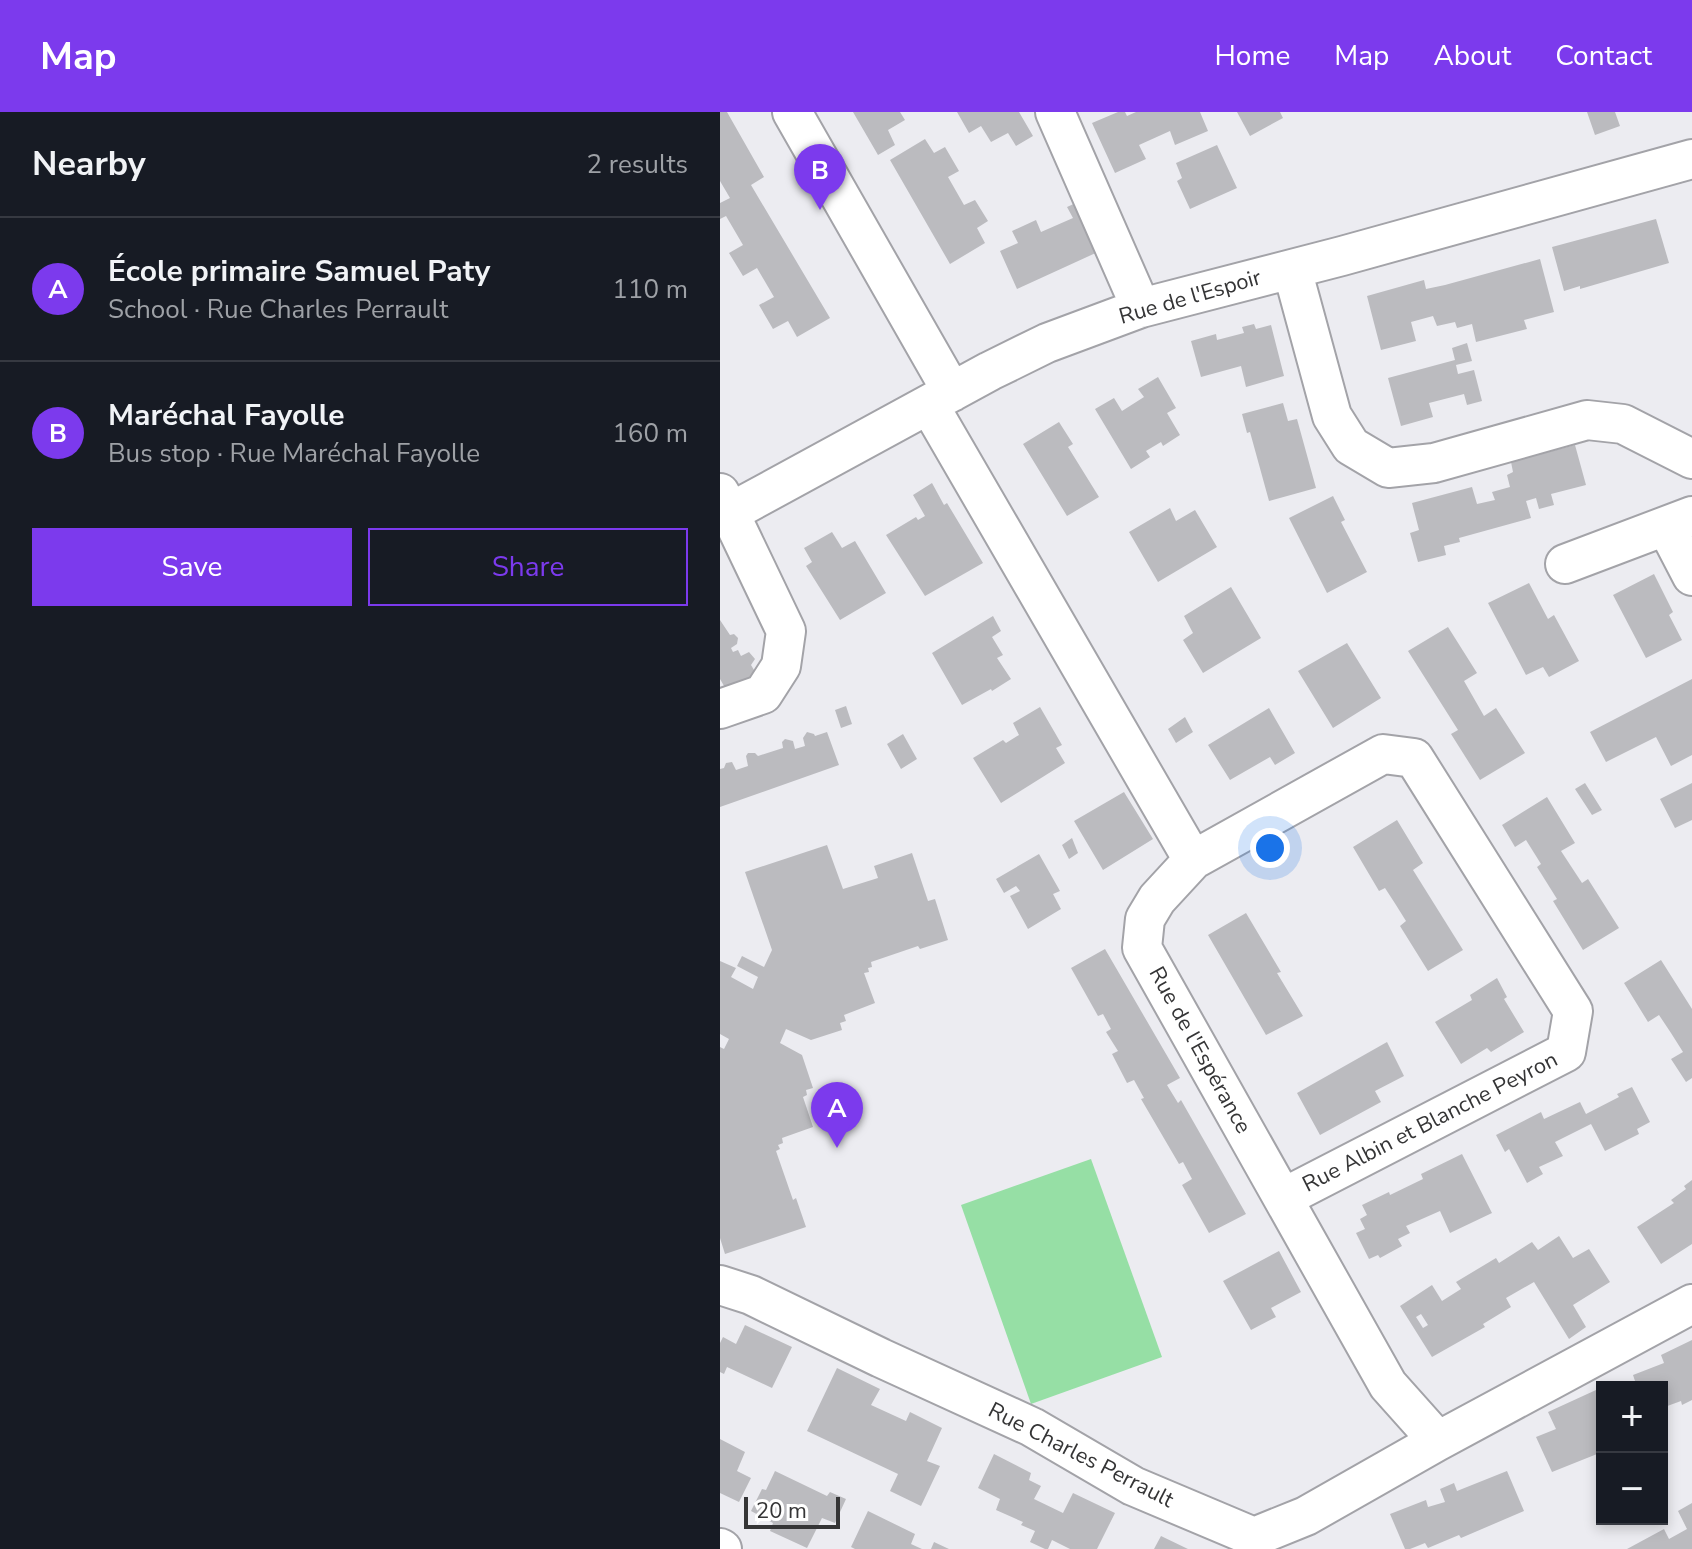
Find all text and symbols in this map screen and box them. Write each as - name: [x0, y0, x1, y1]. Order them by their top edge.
- text: Map: [40, 31, 117, 82]
- text: Home: [1215, 37, 1290, 75]
- text: Map: [1334, 37, 1389, 75]
- text: About: [1433, 37, 1511, 75]
- text: Contact: [1555, 37, 1652, 75]
- text: Nearby: [32, 141, 146, 187]
- pin: B: [794, 144, 846, 210]
- text: 2 results: [587, 147, 688, 182]
- text: École primaire Samuel Paty: [108, 251, 490, 292]
- street label: Rue de l'Espoir: [1115, 262, 1265, 332]
- text: A: [48, 272, 68, 307]
- text: 110 m: [612, 272, 688, 307]
- text: School · Rue Charles Perrault: [108, 292, 448, 327]
- text: Maréchal Fayolle: [108, 395, 345, 436]
- text: B: [49, 416, 67, 451]
- text: 160 m: [612, 416, 688, 451]
- text: Bus stop · Rue Maréchal Fayolle: [108, 436, 480, 471]
- button: Save: [32, 528, 352, 606]
- button: Share: [368, 528, 688, 606]
- your location: [1250, 828, 1290, 868]
- street label: Rue de l'Espérance: [1142, 961, 1258, 1139]
- street label: Rue Albin et Blanche Peyron: [1297, 1045, 1563, 1199]
- pin: A: [811, 1082, 863, 1148]
- map controls: [1596, 1381, 1668, 1525]
- button: +: [1596, 1381, 1668, 1453]
- street label: Rue Charles Perrault: [983, 1395, 1179, 1515]
- button: −: [1596, 1453, 1668, 1525]
- scale bar: [744, 1493, 840, 1529]
- text: 20 m: [756, 1496, 807, 1526]

